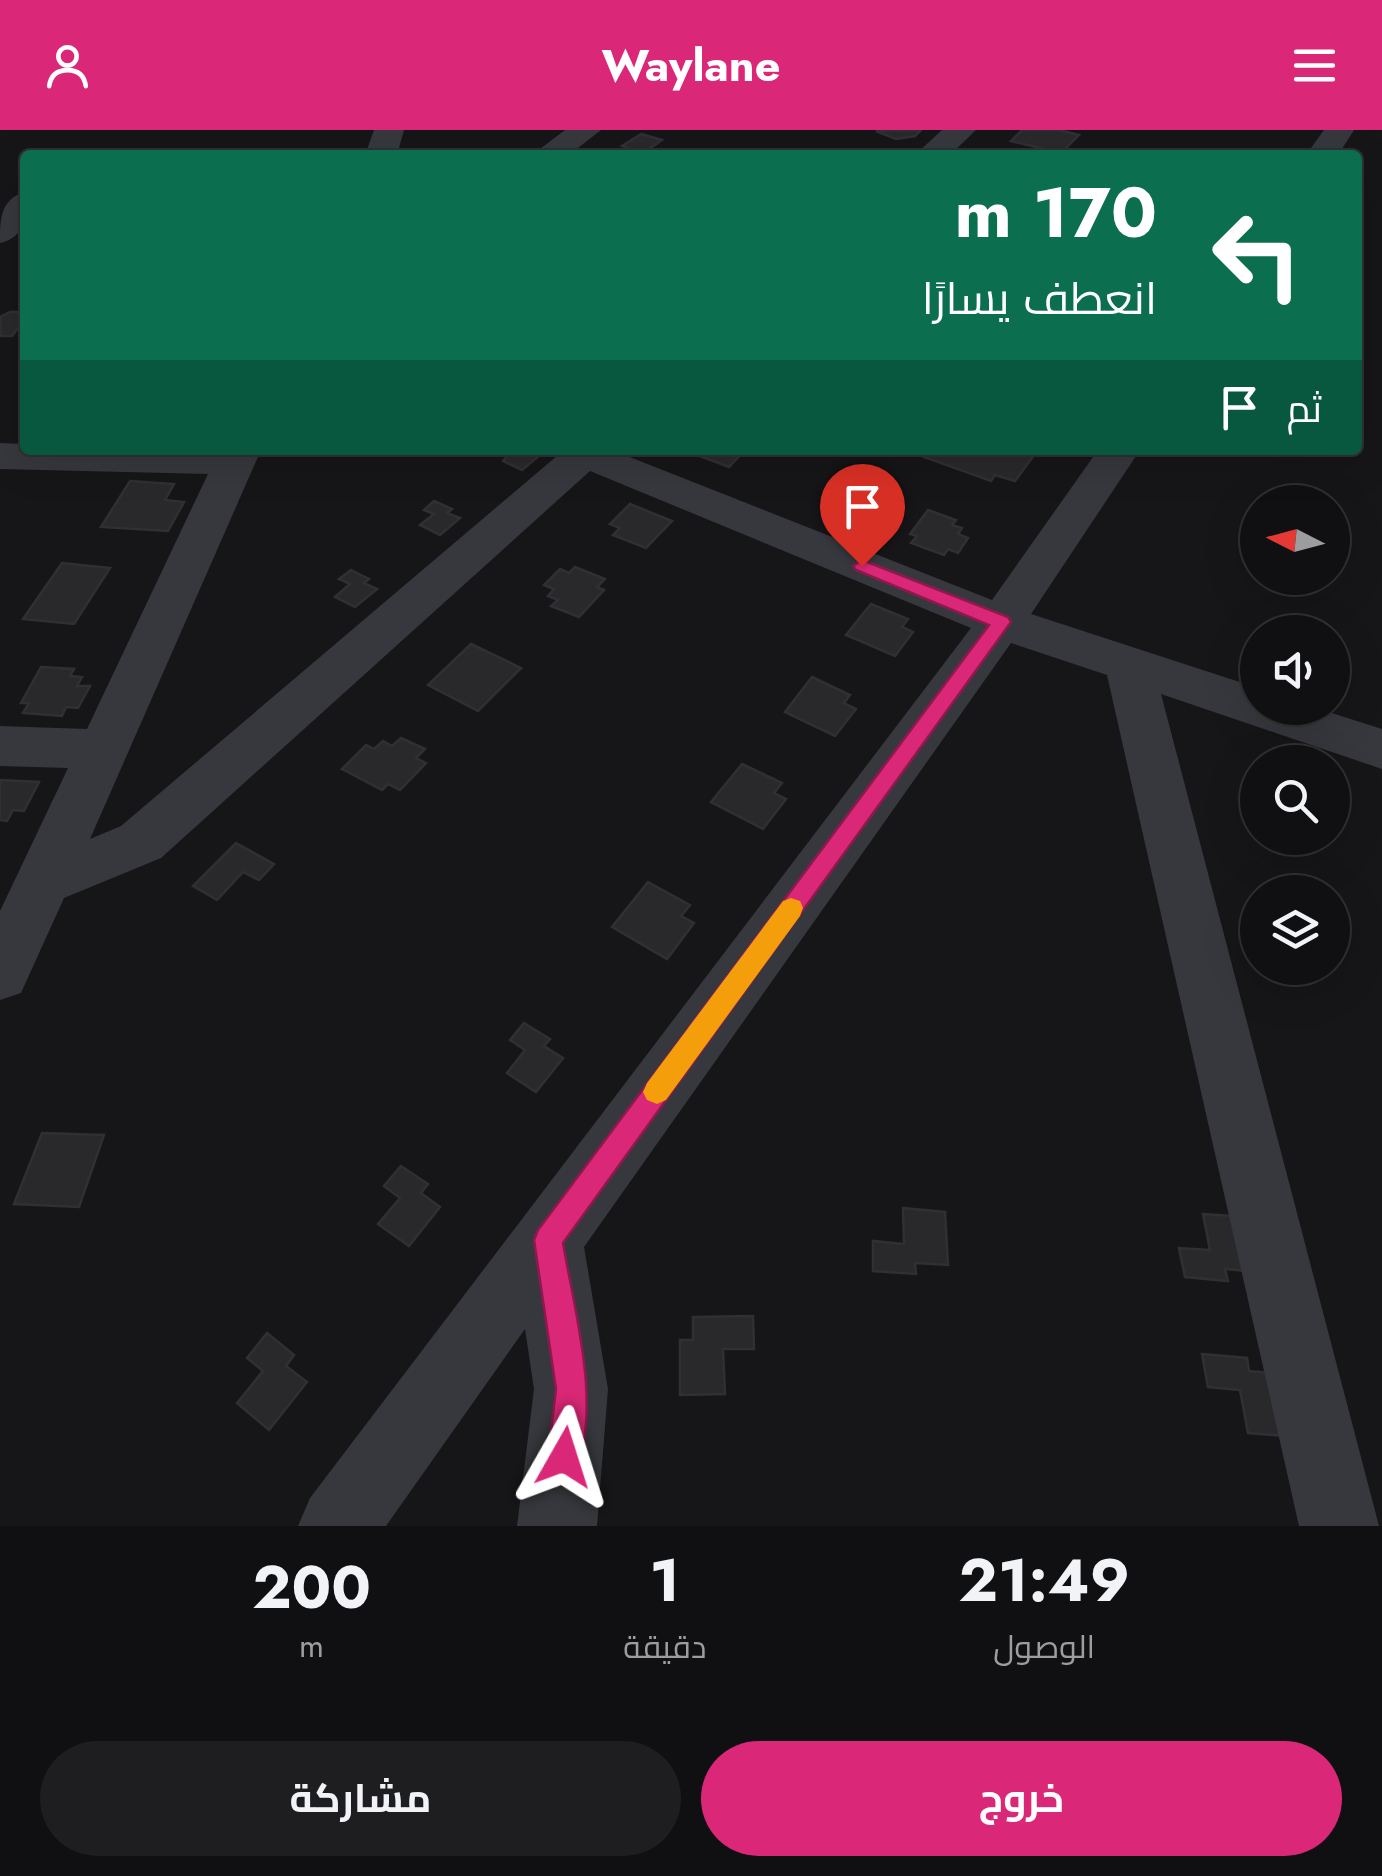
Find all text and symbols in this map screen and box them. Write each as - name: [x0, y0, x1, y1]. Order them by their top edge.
- text: Waylane: [602, 33, 780, 98]
- icon: person: [40, 38, 95, 93]
- icon: menu: [1287, 38, 1342, 93]
- text: 170 m: [954, 162, 1157, 263]
- icon: left: [1192, 190, 1322, 320]
- text: انعطف يسارًا: [922, 266, 1157, 331]
- icon: arrive: [1212, 380, 1267, 435]
- text: ثم: [1287, 381, 1322, 436]
- pin: [820, 464, 905, 567]
- icon: arrive: [835, 479, 890, 534]
- north arrow: [1240, 485, 1350, 595]
- map controls: [1240, 485, 1350, 985]
- button: sound: [1240, 615, 1350, 725]
- button: search: [1240, 745, 1350, 855]
- button: layers: [1240, 875, 1350, 985]
- position arrow: [512, 1405, 616, 1509]
- text: 1: [650, 1537, 680, 1624]
- text: 21:49: [959, 1537, 1130, 1624]
- text: 200: [252, 1544, 371, 1631]
- text: m: [299, 1623, 324, 1669]
- text: دقيقة: [623, 1624, 706, 1670]
- text: الوصول: [993, 1624, 1095, 1670]
- button: مشاركة: [40, 1741, 681, 1856]
- button: خروج: [701, 1741, 1342, 1856]

